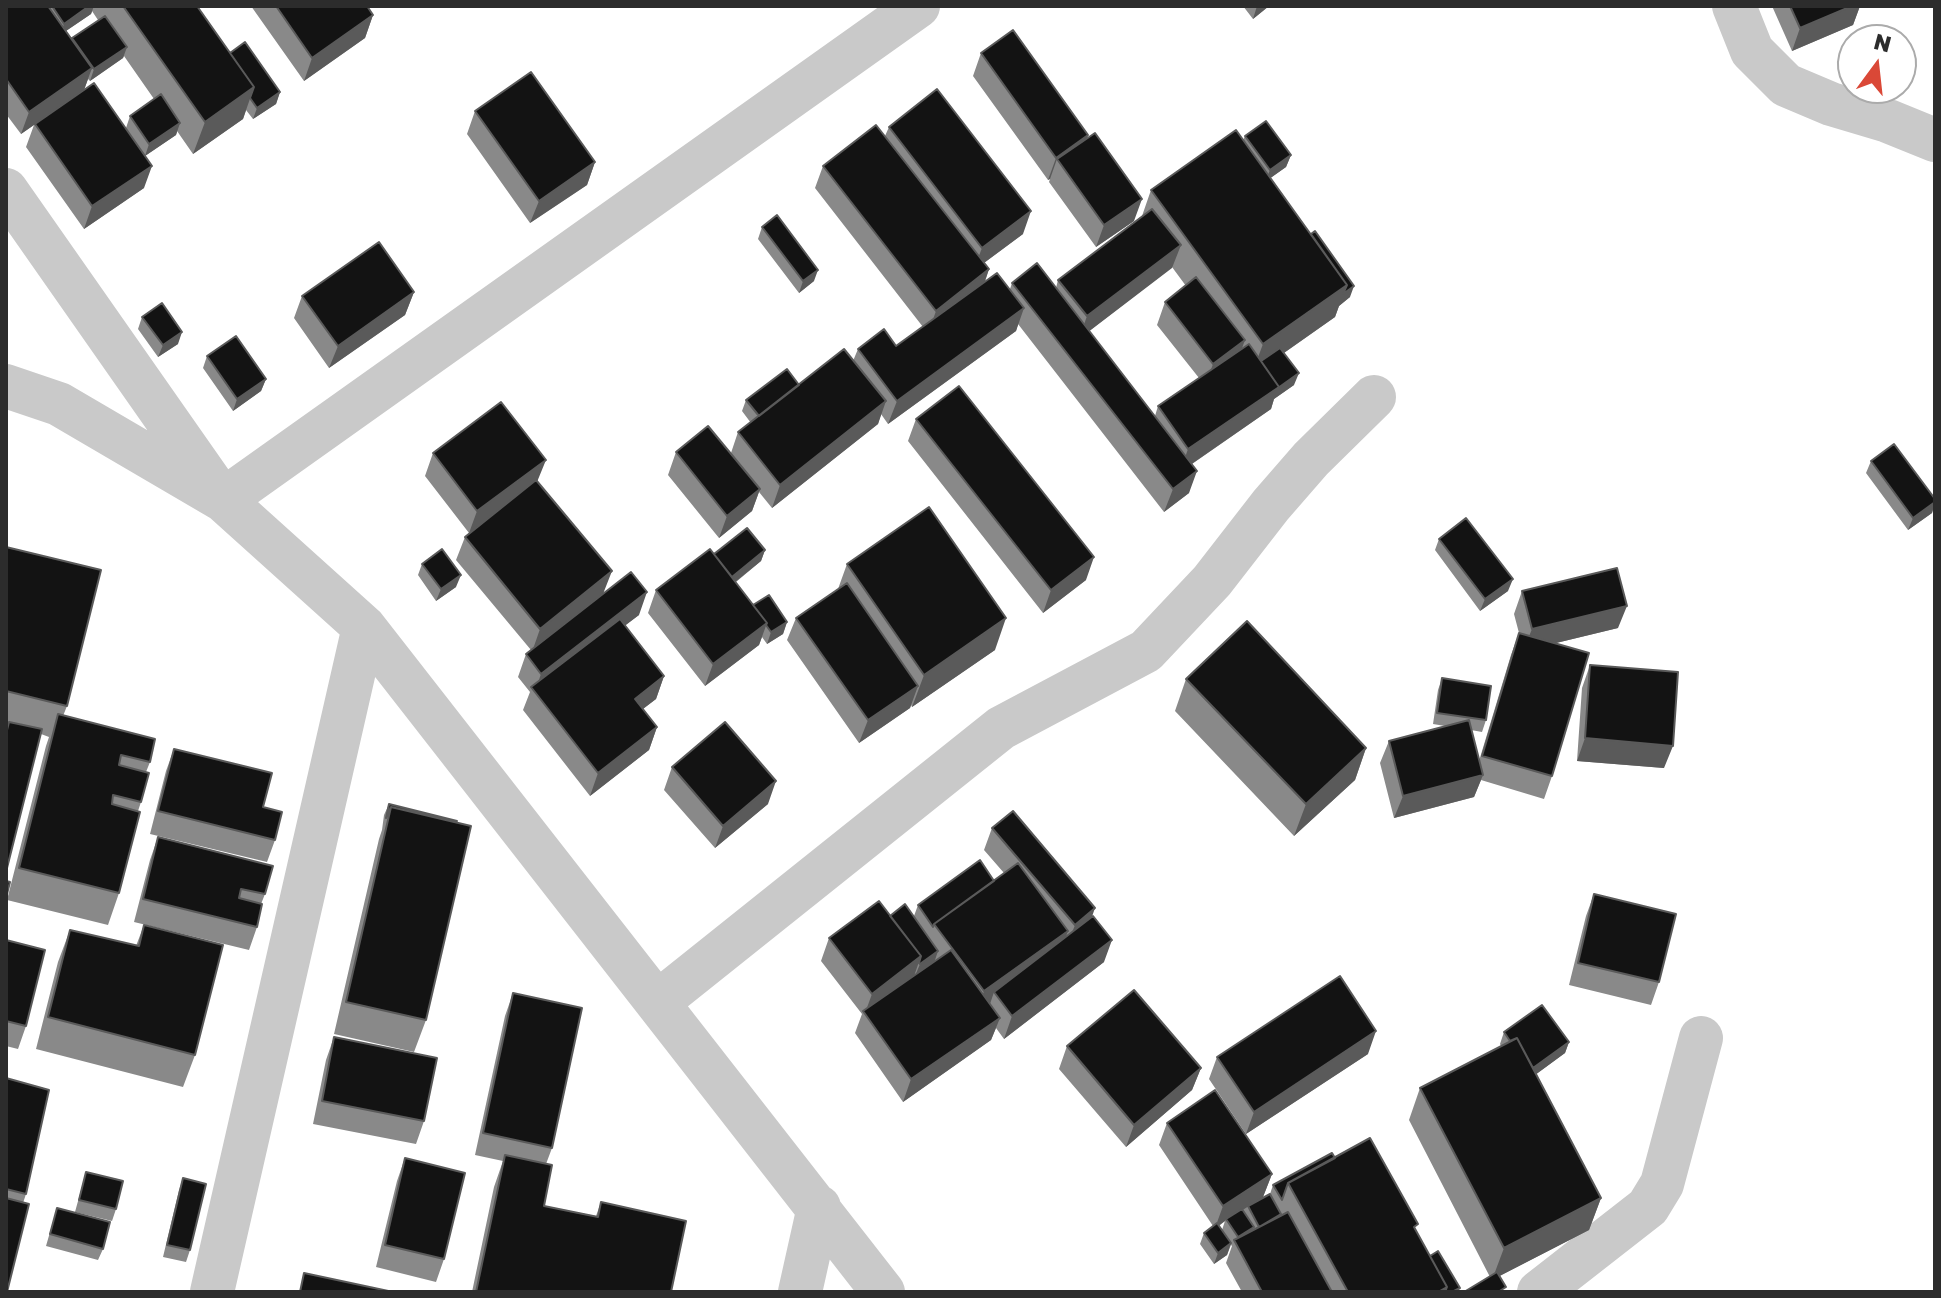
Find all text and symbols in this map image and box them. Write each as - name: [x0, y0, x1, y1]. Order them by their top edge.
- north arrow: [1837, 24, 1917, 104]
- text: N: [1871, 27, 1894, 57]

